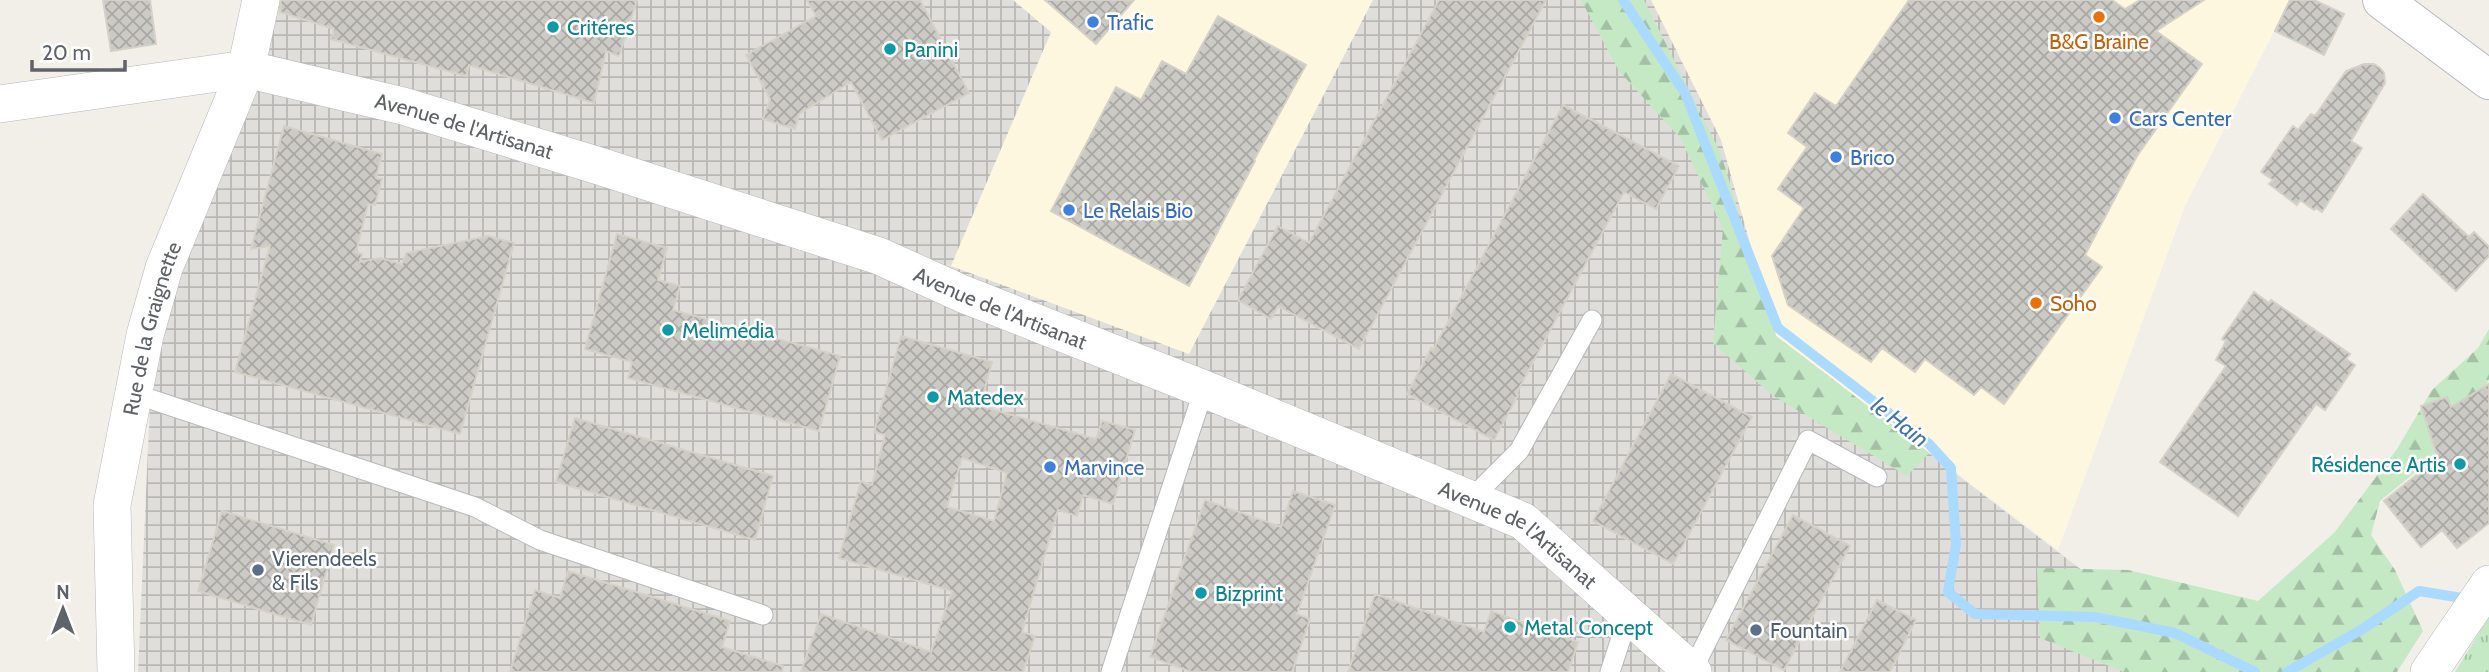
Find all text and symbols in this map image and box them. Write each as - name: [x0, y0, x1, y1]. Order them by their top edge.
- marker: B&G Braine: [2091, 9, 2107, 25]
- place label: Trafic: [1107, 10, 1154, 35]
- marker: Trafic: [1085, 14, 1101, 30]
- place label: Critéres: [567, 15, 635, 40]
- marker: Critéres: [545, 19, 561, 35]
- scale bar: [32, 28, 124, 72]
- place label: B&G Braine: [2049, 29, 2149, 54]
- place label: Panini: [904, 37, 958, 62]
- text: 20 m: [42, 40, 91, 65]
- marker: Panini: [882, 41, 898, 57]
- street label: Avenue de l'Artisanat: [373, 87, 556, 164]
- place label: Cars Center: [2129, 106, 2232, 131]
- marker: Cars Center: [2107, 110, 2123, 126]
- place label: Brico: [1850, 145, 1894, 170]
- marker: Brico: [1828, 149, 1844, 165]
- place label: Le Relais Bio: [1083, 198, 1193, 223]
- marker: Le Relais Bio: [1061, 202, 1077, 218]
- street label: Rue de la Graignette: [117, 238, 186, 417]
- street label: Avenue de l'Artisanat: [910, 261, 1091, 354]
- place label: Soho: [2050, 291, 2097, 316]
- marker: Soho: [2028, 295, 2044, 311]
- place label: Melimédia: [682, 318, 774, 343]
- marker: Melimédia: [660, 322, 676, 338]
- place label: Matedex: [947, 385, 1024, 410]
- marker: Matedex: [925, 389, 941, 405]
- water label: le Hain: [1866, 391, 1934, 453]
- place label: Résidence Artis: [2311, 452, 2446, 477]
- place label: Marvince: [1064, 455, 1145, 480]
- marker: Résidence Artis: [2452, 456, 2468, 472]
- marker: Marvince: [1042, 459, 1058, 475]
- street label: Avenue de l'Artisanat: [1435, 475, 1602, 593]
- place label: Vierendeels & Fils: [272, 546, 377, 595]
- marker: Vierendeels & Fils: [250, 562, 266, 578]
- north arrow: [28, 574, 98, 644]
- text: N: [56, 581, 70, 604]
- place label: Bizprint: [1215, 581, 1283, 606]
- marker: Bizprint: [1193, 585, 1209, 601]
- place label: Metal Concept: [1524, 615, 1653, 640]
- place label: Fountain: [1770, 618, 1848, 643]
- marker: Metal Concept: [1502, 619, 1518, 635]
- marker: Fountain: [1748, 622, 1764, 638]

